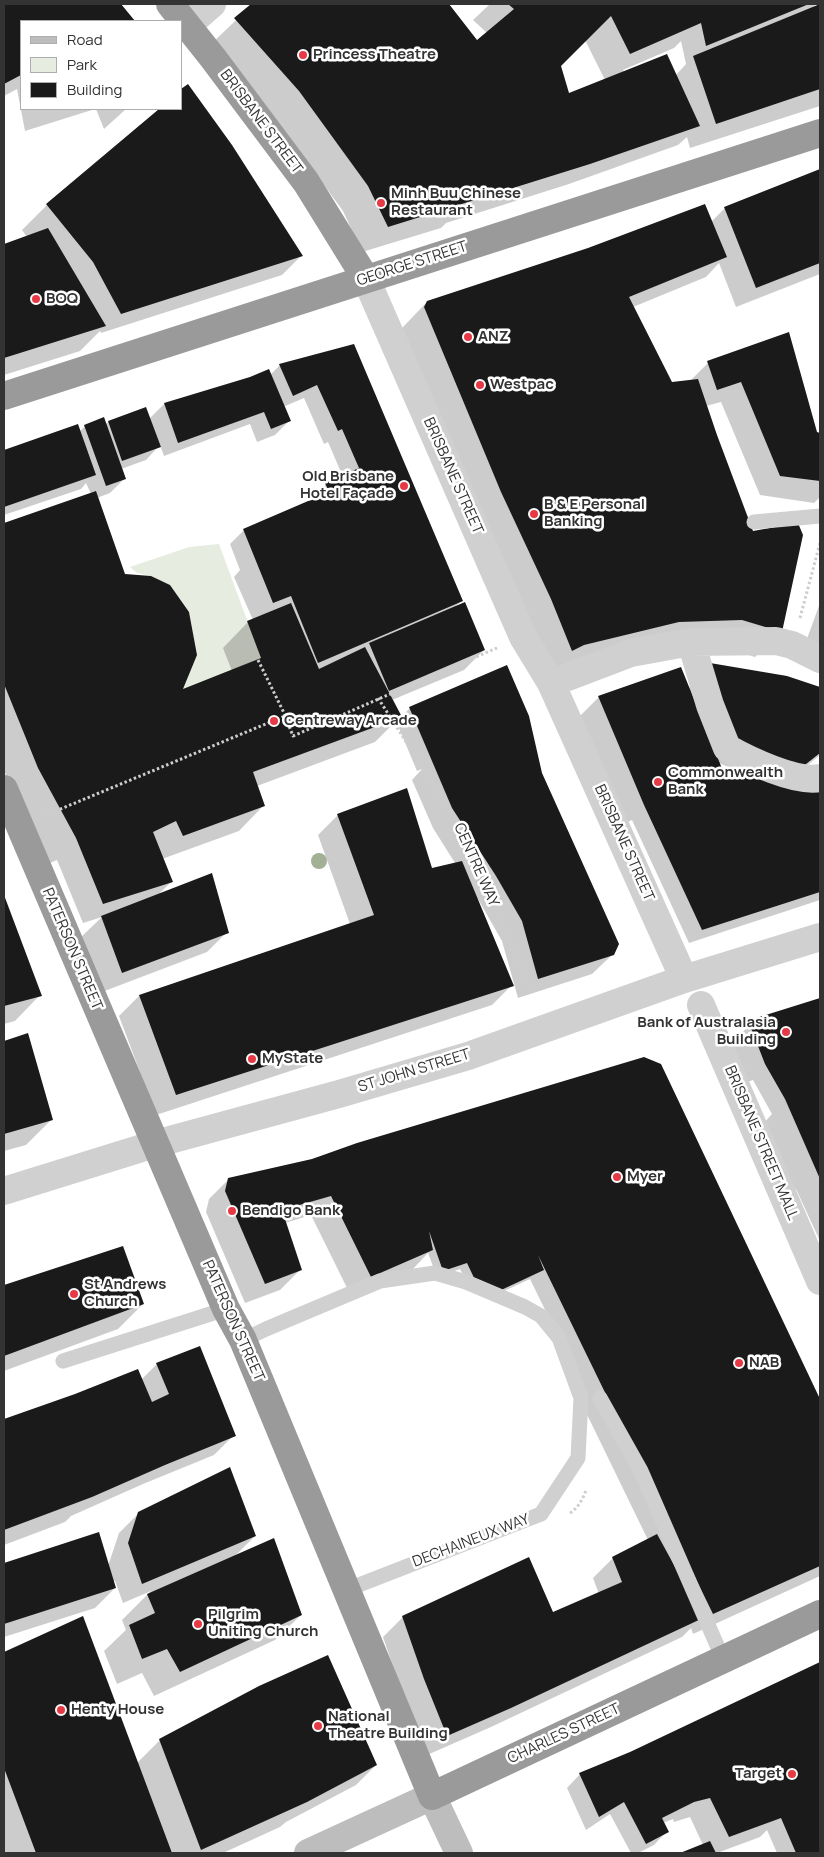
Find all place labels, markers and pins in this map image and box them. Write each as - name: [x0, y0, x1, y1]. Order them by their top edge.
- place label: Princess Theatre: [313, 46, 436, 64]
- marker: Princess Theatre: [297, 49, 309, 61]
- place label: Minh Buu Chinese Restaurant: [391, 185, 521, 220]
- marker: Minh Buu Chinese Restaurant: [375, 197, 387, 209]
- place label: BOQ: [46, 290, 78, 308]
- marker: BOQ: [30, 293, 42, 305]
- place label: ANZ: [478, 328, 509, 346]
- marker: ANZ: [462, 331, 474, 343]
- place label: Westpac: [490, 376, 554, 394]
- marker: Westpac: [474, 379, 486, 391]
- place label: Old Brisbane Hotel Façade: [300, 468, 394, 503]
- marker: Old Brisbane Hotel Façade: [398, 480, 410, 492]
- place label: B & E Personal Banking: [544, 496, 645, 531]
- marker: B & E Personal Banking: [528, 508, 540, 520]
- place label: Centreway Arcade: [284, 712, 417, 730]
- marker: Centreway Arcade: [268, 715, 280, 727]
- place label: Commonwealth Bank: [668, 764, 783, 799]
- marker: Commonwealth Bank: [652, 776, 664, 788]
- place label: Bank of Australasia Building: [637, 1014, 776, 1049]
- marker: Bank of Australasia Building: [780, 1026, 792, 1038]
- place label: MyState: [262, 1050, 323, 1068]
- marker: MyState: [246, 1053, 258, 1065]
- place label: Myer: [627, 1168, 663, 1186]
- marker: Myer: [611, 1171, 623, 1183]
- place label: Bendigo Bank: [242, 1202, 340, 1220]
- marker: Bendigo Bank: [226, 1205, 238, 1217]
- place label: St Andrews Church: [84, 1276, 166, 1311]
- marker: St Andrews Church: [68, 1288, 80, 1300]
- place label: NAB: [749, 1354, 779, 1372]
- marker: NAB: [733, 1357, 745, 1369]
- place label: Pilgrim Uniting Church: [208, 1606, 318, 1641]
- marker: Pilgrim Uniting Church: [192, 1618, 204, 1630]
- place label: Henty House: [71, 1701, 164, 1719]
- marker: Henty House: [55, 1704, 67, 1716]
- place label: National Theatre Building: [328, 1708, 448, 1743]
- marker: National Theatre Building: [312, 1720, 324, 1732]
- place label: Target: [735, 1765, 782, 1783]
- marker: Target: [786, 1768, 798, 1780]

